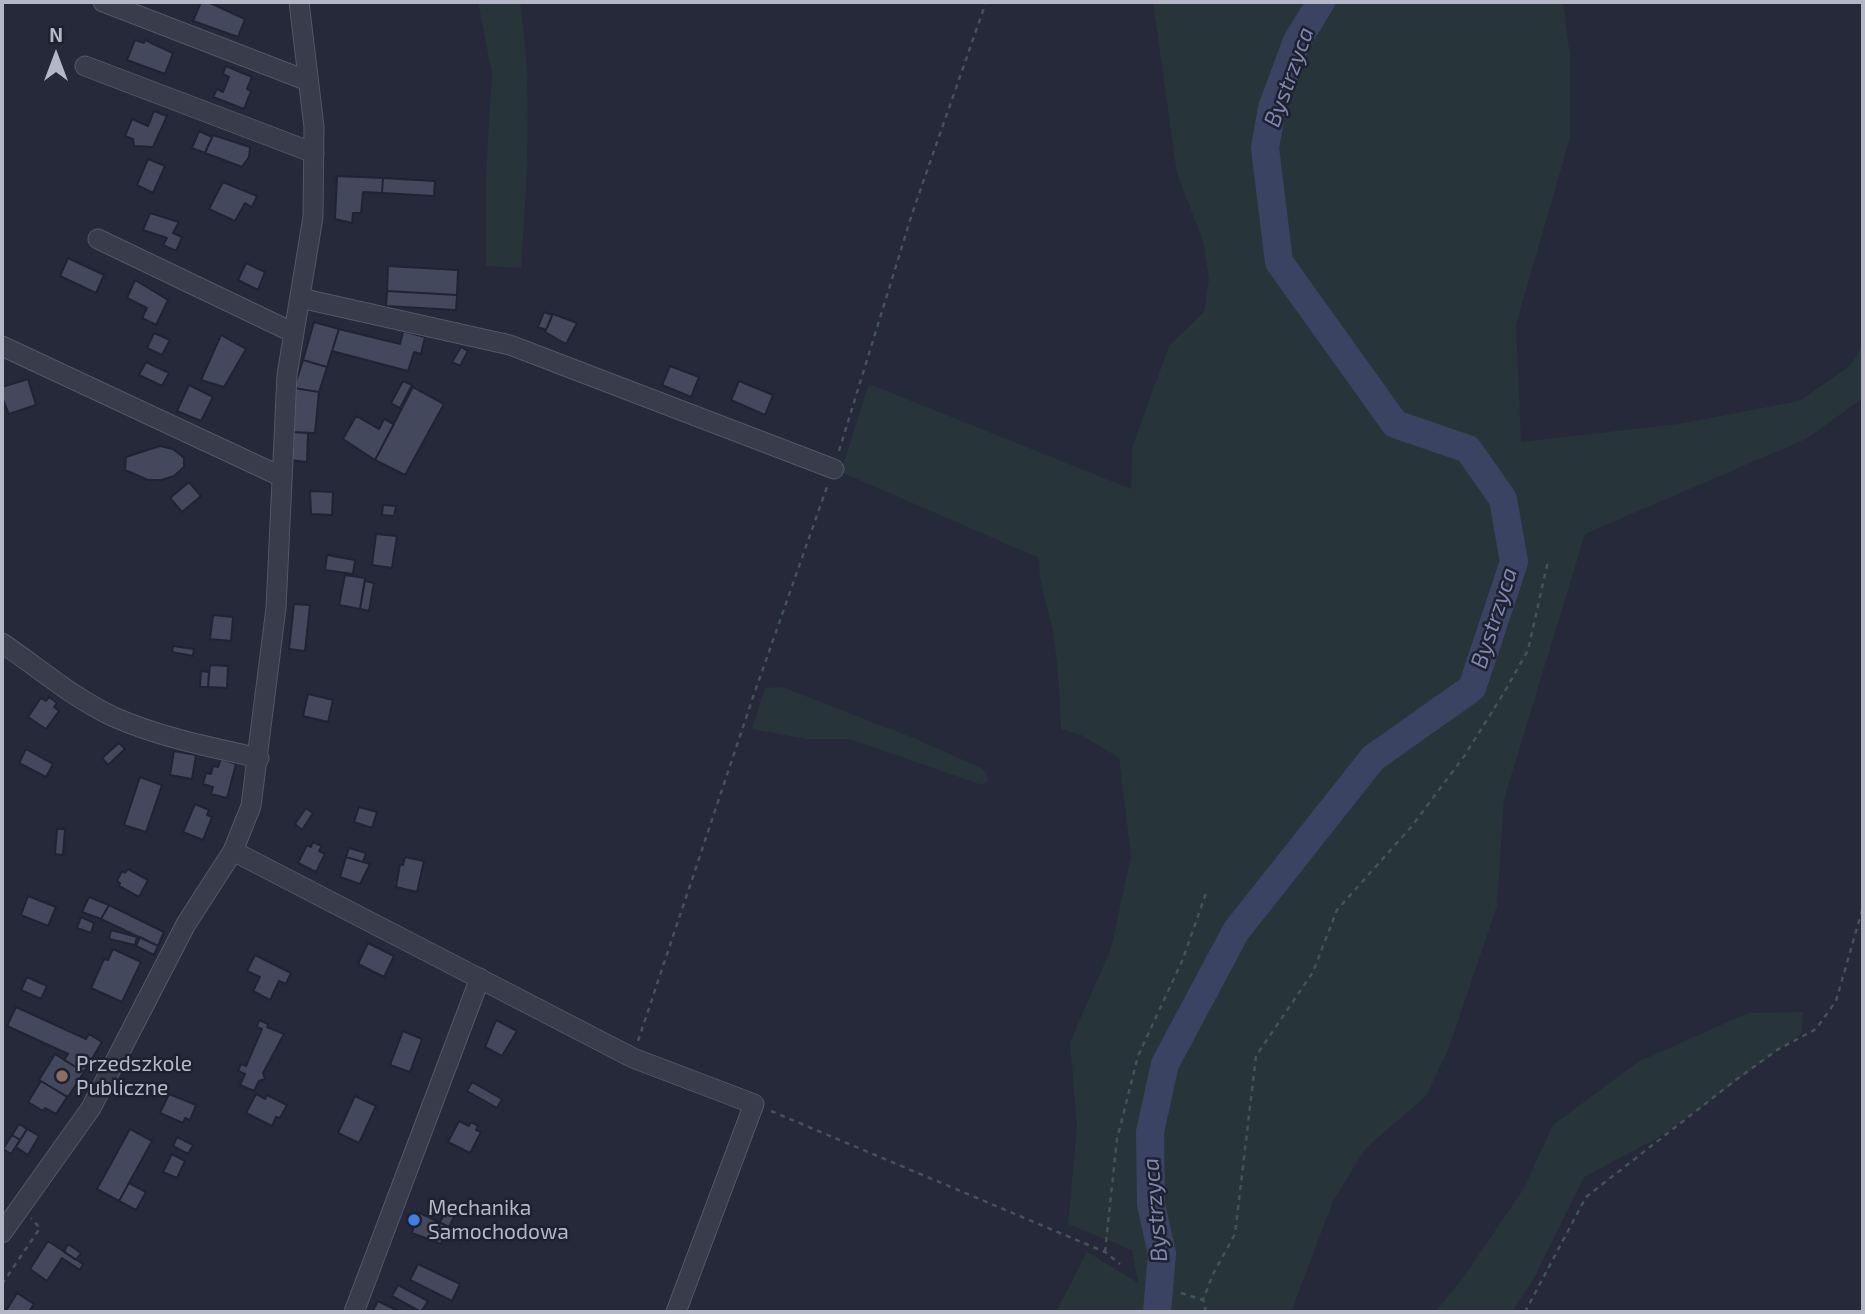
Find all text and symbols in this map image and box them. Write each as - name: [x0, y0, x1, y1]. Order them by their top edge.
- north arrow: [21, 21, 91, 91]
- text: N: [49, 23, 63, 46]
- water label: Bystrzyca: [1258, 23, 1320, 131]
- water label: Bystrzyca: [1465, 564, 1523, 672]
- place label: Przedszkole Publiczne: [76, 1051, 192, 1101]
- marker: Przedszkole Publiczne: [54, 1068, 70, 1084]
- water label: Bystrzyca: [1137, 1157, 1173, 1263]
- place label: Mechanika Samochodowa: [428, 1195, 569, 1245]
- marker: Mechanika Samochodowa: [406, 1212, 422, 1228]

